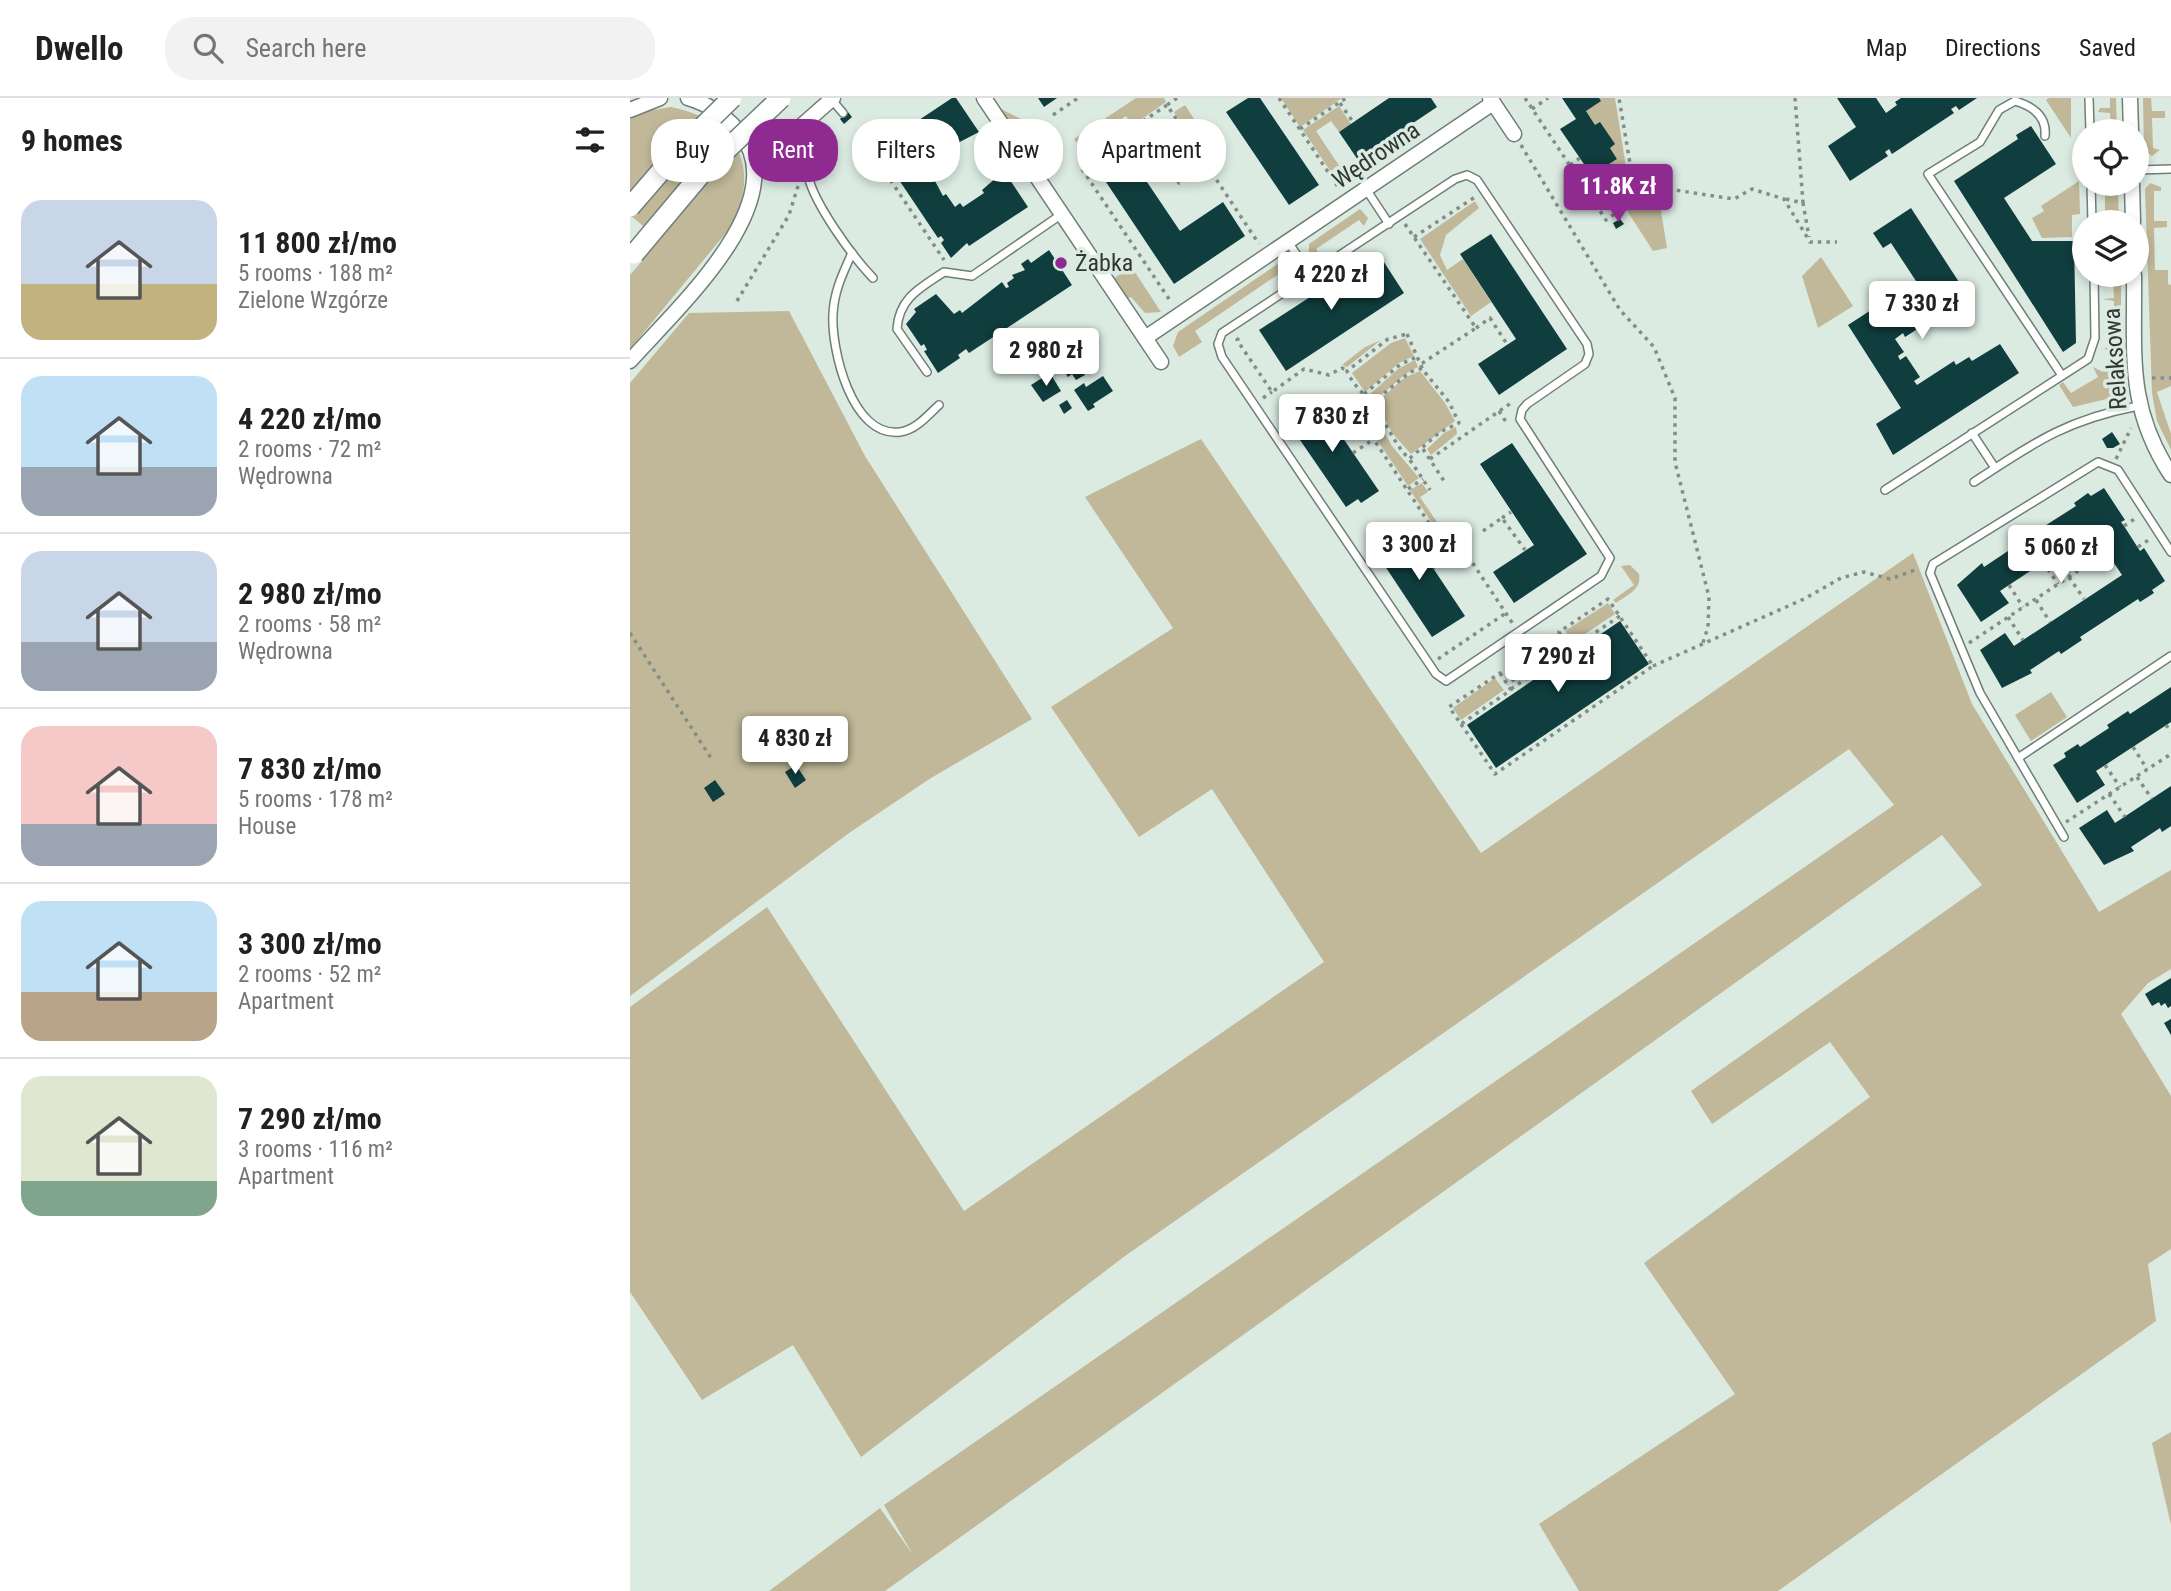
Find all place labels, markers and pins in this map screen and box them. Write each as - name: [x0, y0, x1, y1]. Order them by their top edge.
- pin: 11.8K zł: [1546, 164, 1690, 224]
- place label: Żabka: [1075, 249, 1133, 277]
- pin: 4 220 zł: [1259, 252, 1403, 312]
- marker: Żabka: [1053, 255, 1069, 271]
- pin: 7 330 zł: [1850, 282, 1994, 341]
- pin: 2 980 zł: [974, 328, 1118, 388]
- pin: 7 830 zł: [1260, 394, 1404, 454]
- pin: 3 300 zł: [1347, 522, 1491, 582]
- pin: 5 060 zł: [1989, 526, 2133, 585]
- pin: 7 290 zł: [1486, 634, 1630, 694]
- pin: 4 830 zł: [723, 716, 867, 776]

